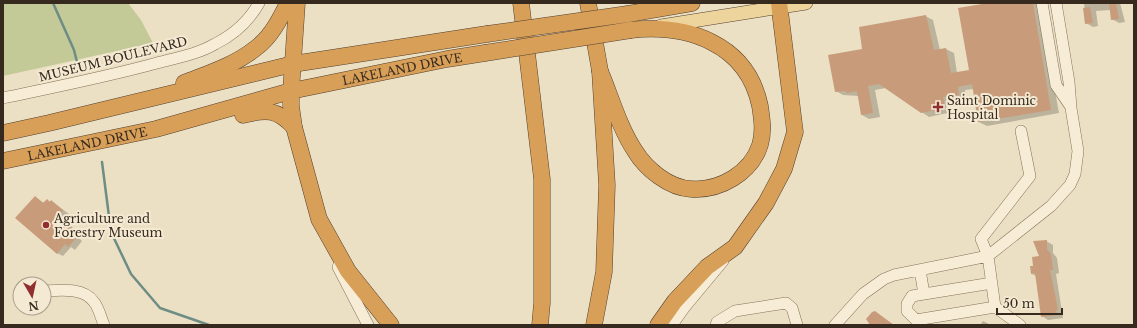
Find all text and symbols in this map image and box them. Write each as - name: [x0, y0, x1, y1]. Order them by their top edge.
- street label: MUSEUM BOULEVARD: [37, 33, 189, 85]
- street label: LAKELAND DRIVE: [341, 49, 463, 88]
- place label: Saint Dominic Hospital: [947, 93, 1037, 122]
- marker: Saint Dominic Hospital: [932, 101, 944, 113]
- street label: LAKELAND DRIVE: [26, 124, 149, 163]
- place label: Agriculture and Forestry Museum: [53, 211, 163, 240]
- marker: Agriculture and Forestry Museum: [41, 220, 51, 230]
- north arrow: [12, 276, 52, 316]
- scale bar: [997, 290, 1062, 316]
- text: 50 m: [1003, 296, 1035, 311]
- text: N: [27, 298, 40, 314]

